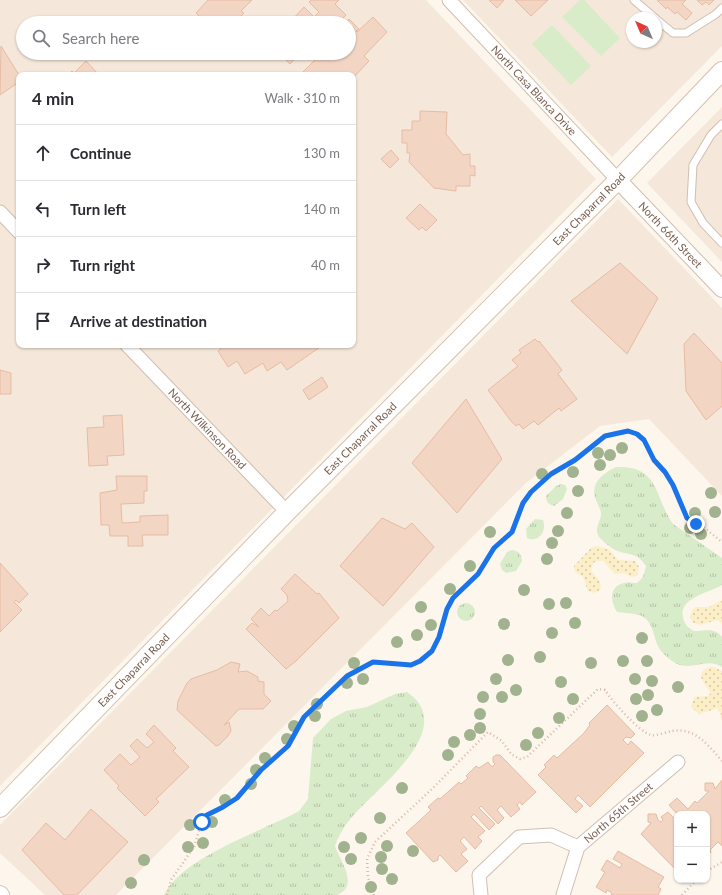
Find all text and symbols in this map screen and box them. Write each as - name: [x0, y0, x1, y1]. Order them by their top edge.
- north arrow: [626, 12, 662, 48]
- search box: [16, 16, 356, 60]
- icon: search: [30, 27, 52, 49]
- text: Search here: [62, 29, 139, 47]
- street label: North Casa Blanca Drive: [489, 42, 580, 138]
- text: 4 min: [32, 88, 74, 109]
- text: Walk · 310 m: [264, 90, 340, 106]
- icon: ahead: [32, 142, 54, 164]
- text: Continue: [70, 144, 131, 162]
- text: 130 m: [303, 145, 340, 161]
- street label: East Chaparral Road: [550, 170, 628, 248]
- icon: left: [32, 198, 54, 220]
- street label: North 66th Street: [636, 199, 705, 270]
- text: Turn left: [70, 200, 126, 218]
- text: 140 m: [303, 201, 340, 217]
- icon: right: [32, 254, 54, 276]
- text: Turn right: [70, 256, 135, 274]
- text: 40 m: [311, 257, 340, 273]
- icon: arrive: [32, 310, 54, 332]
- text: Arrive at destination: [70, 312, 207, 330]
- street label: North Wilkinson Road: [166, 385, 249, 471]
- street label: East Chaparral Road: [321, 399, 399, 477]
- route end: [687, 515, 705, 533]
- street label: East Chaparral Road: [95, 630, 172, 709]
- street label: North 65th Street: [581, 780, 655, 845]
- map controls: [674, 811, 710, 883]
- button: +: [674, 811, 710, 847]
- route start: [193, 813, 211, 831]
- button: −: [674, 847, 710, 883]

